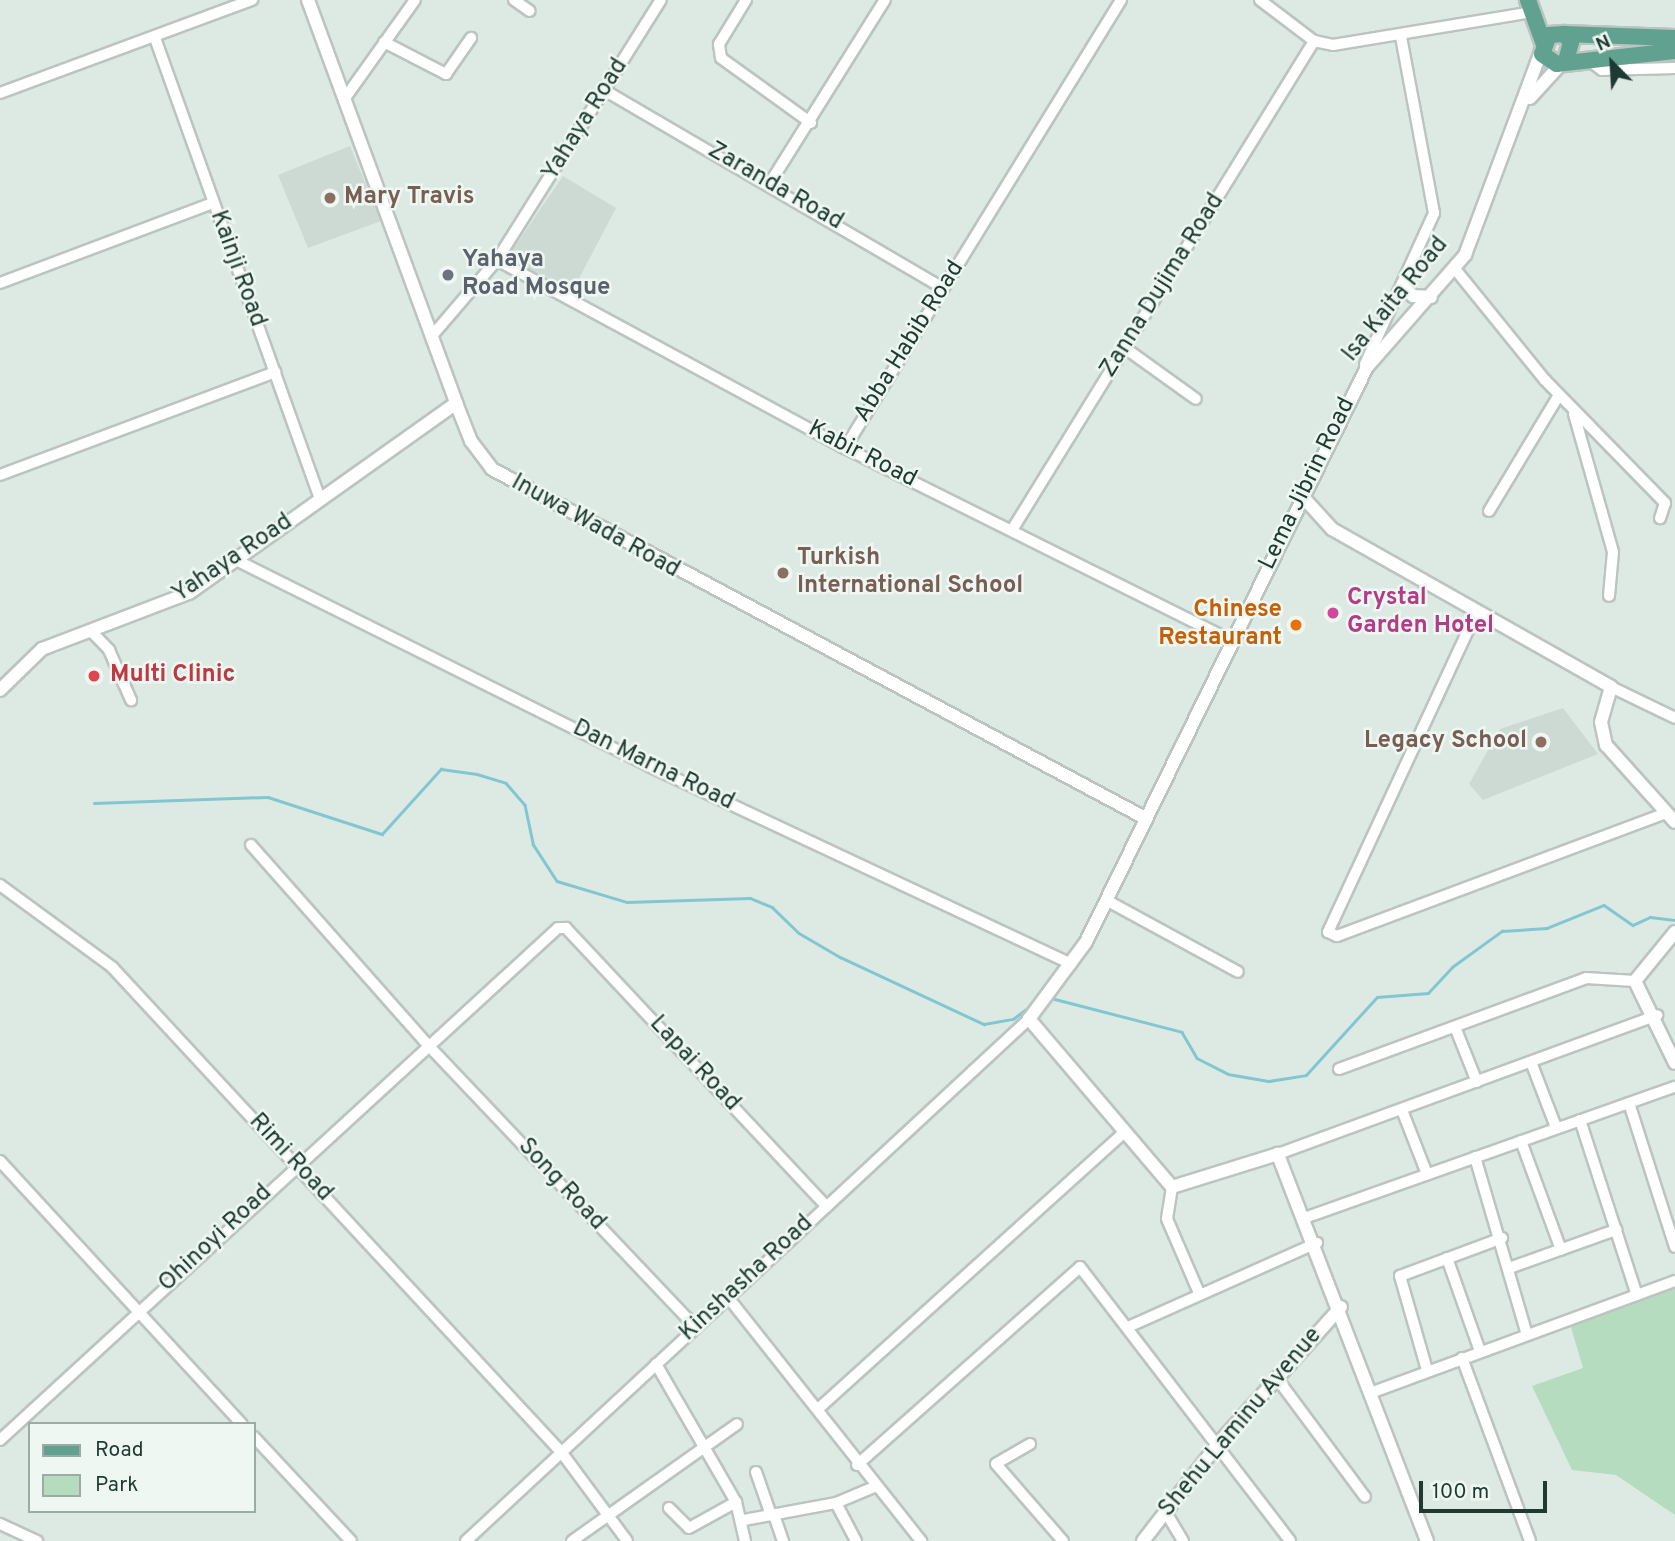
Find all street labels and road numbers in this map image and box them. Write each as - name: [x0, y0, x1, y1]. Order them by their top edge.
- street label: Yahaya Road: [537, 54, 635, 186]
- street label: Zaranda Road: [702, 137, 848, 237]
- street label: Zanna Dujima Road: [1095, 189, 1231, 383]
- street label: Kainji Road: [203, 207, 271, 331]
- street label: Isa Kaita Road: [1337, 232, 1455, 368]
- street label: Abba Habib Road: [849, 256, 971, 428]
- street label: Lema Jibrin Road: [1254, 393, 1362, 575]
- street label: Kabir Road: [803, 415, 921, 495]
- street label: Inuwa Wada Road: [505, 469, 685, 585]
- street label: Yahaya Road: [168, 508, 298, 610]
- street label: Dan Marna Road: [568, 714, 738, 818]
- street label: Lapai Road: [642, 1010, 746, 1118]
- street label: Rimi Road: [242, 1108, 338, 1208]
- street label: Song Road: [511, 1133, 611, 1237]
- street label: Ohinoyi Road: [153, 1179, 279, 1299]
- street label: Kinshasha Road: [674, 1210, 820, 1348]
- street label: Shehu Laminu Avenue: [1153, 1322, 1329, 1524]

